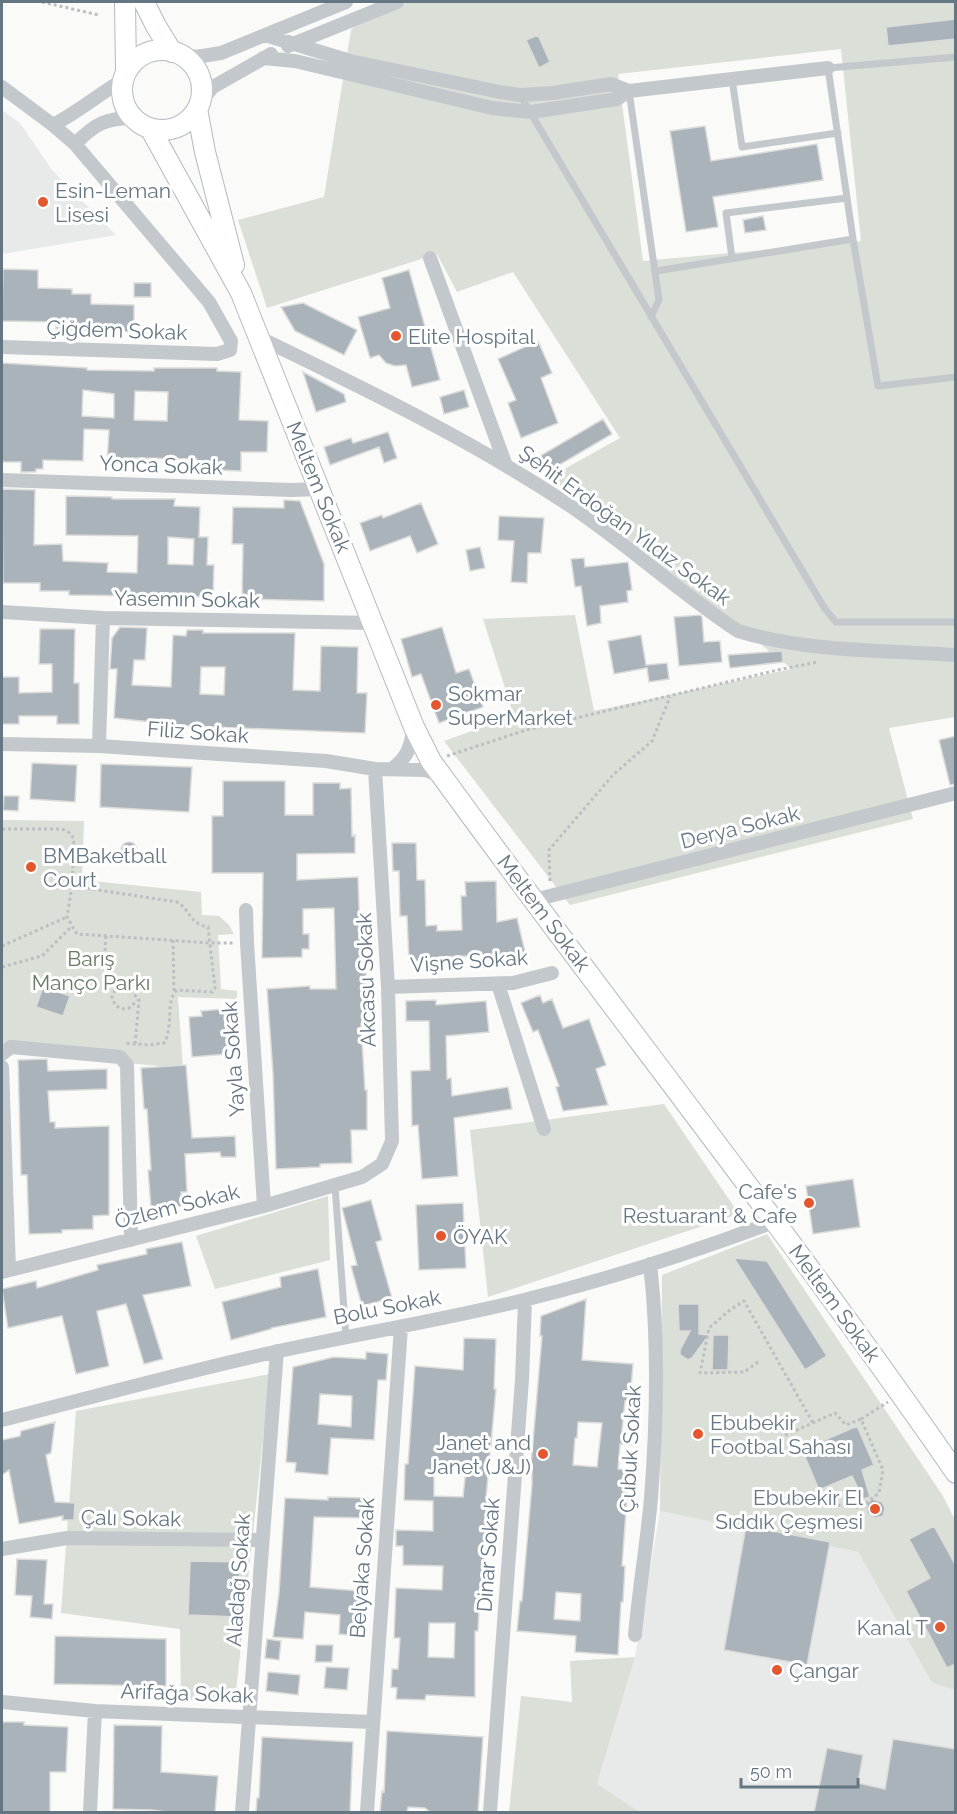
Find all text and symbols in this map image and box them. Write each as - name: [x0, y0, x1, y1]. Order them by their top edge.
- place label: Esin-Leman Lisesi: [55, 178, 171, 227]
- marker: Esin-Leman Lisesi: [36, 195, 50, 209]
- street label: Çiğdem Sokak: [46, 315, 188, 345]
- place label: Elite Hospital: [408, 324, 536, 349]
- marker: Elite Hospital: [389, 329, 403, 343]
- street label: Meltem Sokak: [281, 418, 357, 556]
- street label: Şehit Erdoğan Yıldız Sokak: [514, 440, 736, 610]
- street label: Yonca Sokak: [99, 450, 223, 480]
- street label: Yasemın Sokak: [114, 585, 260, 613]
- place label: Sokmar SuperMarket: [448, 681, 573, 730]
- marker: Sokmar SuperMarket: [429, 698, 443, 712]
- street label: Filiz Sokak: [146, 716, 250, 748]
- street label: Derya Sokak: [678, 800, 802, 854]
- place label: BMBaketball Court: [43, 843, 167, 892]
- street label: Meltem Sokak: [492, 850, 596, 976]
- marker: BMBaketball Court: [24, 860, 38, 874]
- street label: Akcasu Sokak: [351, 912, 381, 1048]
- street label: Vişne Sokak: [409, 944, 529, 978]
- park label: Barış Manço Parkı: [32, 946, 150, 995]
- street label: Yayla Sokak: [216, 1000, 250, 1118]
- street label: Özlem Sokak: [112, 1178, 242, 1234]
- place label: Cafe's Restuarant & Cafe: [623, 1179, 797, 1228]
- marker: Cafe's Restuarant & Cafe: [802, 1196, 816, 1210]
- place label: ÖYAK: [453, 1224, 508, 1249]
- marker: ÖYAK: [434, 1229, 448, 1243]
- street label: Meltem Sokak: [784, 1239, 886, 1367]
- street label: Bolu Sokak: [331, 1284, 443, 1330]
- street label: Çubuk Sokak: [614, 1385, 646, 1513]
- place label: Ebubekir Footbal Sahası: [710, 1410, 851, 1459]
- marker: Ebubekir Footbal Sahası: [691, 1427, 705, 1441]
- place label: Janet and Janet (J&J): [427, 1430, 531, 1479]
- marker: Janet and Janet (J&J): [536, 1447, 550, 1461]
- place label: Ebubekir El Sıddık Çeşmesi: [715, 1485, 863, 1534]
- street label: Belyaka Sokak: [345, 1497, 379, 1639]
- street label: Dinar Sokak: [472, 1497, 504, 1613]
- marker: Ebubekir El Sıddık Çeşmesi: [868, 1502, 882, 1516]
- street label: Çalı Sokak: [81, 1505, 181, 1531]
- street label: Aladağ Sokak: [221, 1513, 255, 1647]
- place label: Kanal T: [857, 1615, 928, 1640]
- marker: Kanal T: [933, 1620, 947, 1634]
- place label: Çangar: [789, 1658, 860, 1683]
- marker: Çangar: [770, 1663, 784, 1677]
- street label: Arifağa Sokak: [120, 1678, 254, 1708]
- scale bar: [741, 1751, 858, 1789]
- text: 50 m: [750, 1761, 792, 1782]

